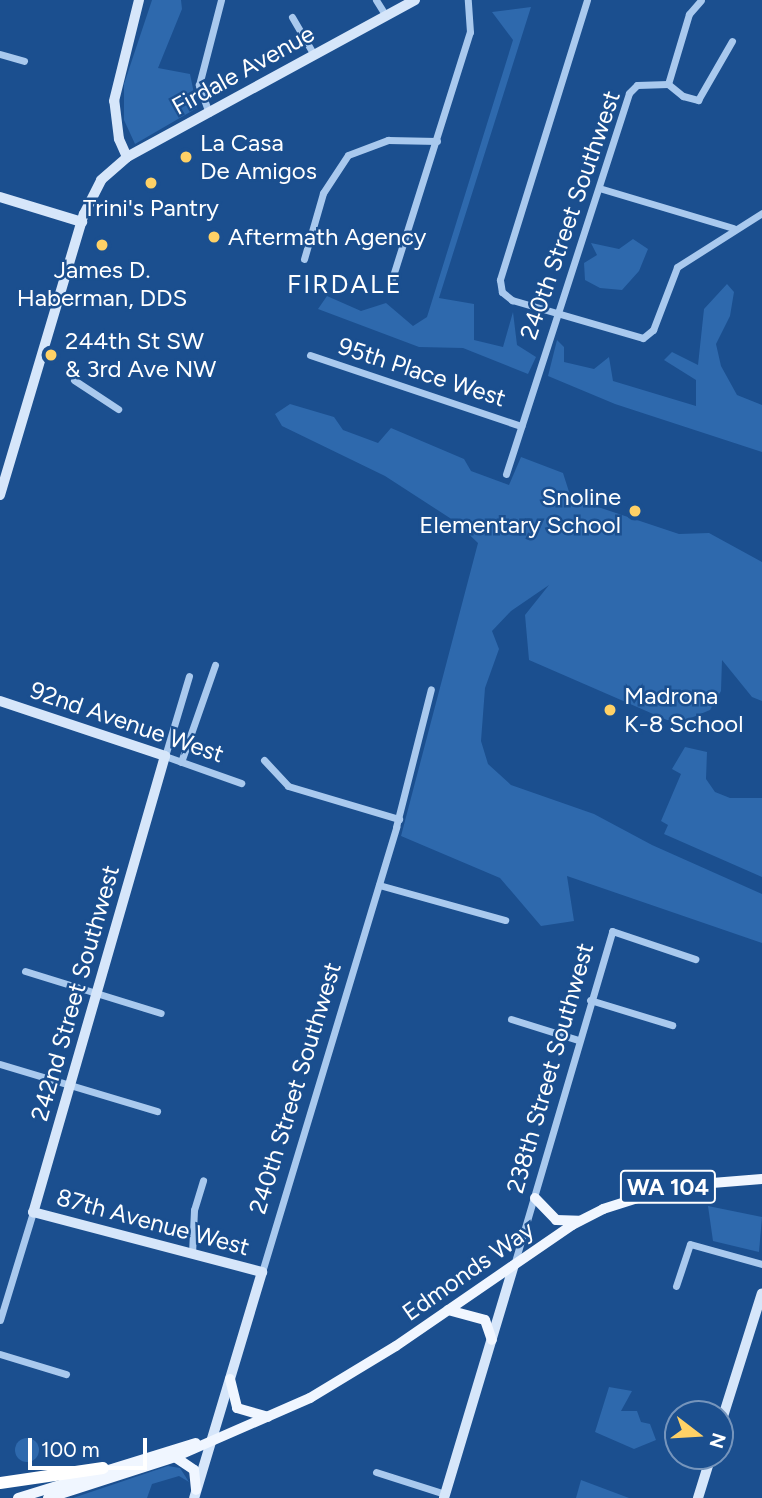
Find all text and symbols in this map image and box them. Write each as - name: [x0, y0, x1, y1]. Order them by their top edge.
- street label: Firdale Avenue: [167, 19, 319, 121]
- street label: 240th Street Southwest: [514, 87, 626, 343]
- place label: La Casa De Amigos: [200, 129, 317, 185]
- marker: La Casa De Amigos: [178, 149, 194, 165]
- marker: Trini's Pantry: [143, 175, 159, 191]
- place label: Trini's Pantry: [83, 194, 219, 222]
- place label: Aftermath Agency: [228, 223, 426, 251]
- marker: Aftermath Agency: [206, 229, 222, 245]
- marker: James D. Haberman, DDS: [94, 237, 110, 253]
- place label: James D. Haberman, DDS: [17, 256, 187, 312]
- district label: FIRDALE: [288, 269, 402, 301]
- place label: 244th St SW & 3rd Ave NW: [65, 327, 216, 383]
- street label: 95th Place West: [335, 331, 509, 413]
- marker: 244th St SW & 3rd Ave NW: [43, 347, 59, 363]
- place label: Snoline Elementary School: [419, 483, 621, 539]
- marker: Snoline Elementary School: [627, 503, 643, 519]
- street label: 92nd Avenue West: [26, 675, 228, 769]
- place label: Madrona K-8 School: [624, 682, 744, 738]
- marker: Madrona K-8 School: [602, 702, 618, 718]
- street label: 242nd Street Southwest: [25, 862, 125, 1124]
- street label: 238th Street Southwest: [500, 940, 600, 1196]
- street label: 240th Street Southwest: [243, 959, 347, 1217]
- road number: WA 104: [619, 1168, 717, 1206]
- street label: 87th Avenue West: [53, 1182, 253, 1262]
- street label: Edmonds Way: [397, 1215, 539, 1327]
- north arrow: [664, 1400, 734, 1470]
- scale bar: [32, 1424, 150, 1468]
- text: N: [705, 1430, 731, 1451]
- text: 100 m: [41, 1437, 100, 1462]

